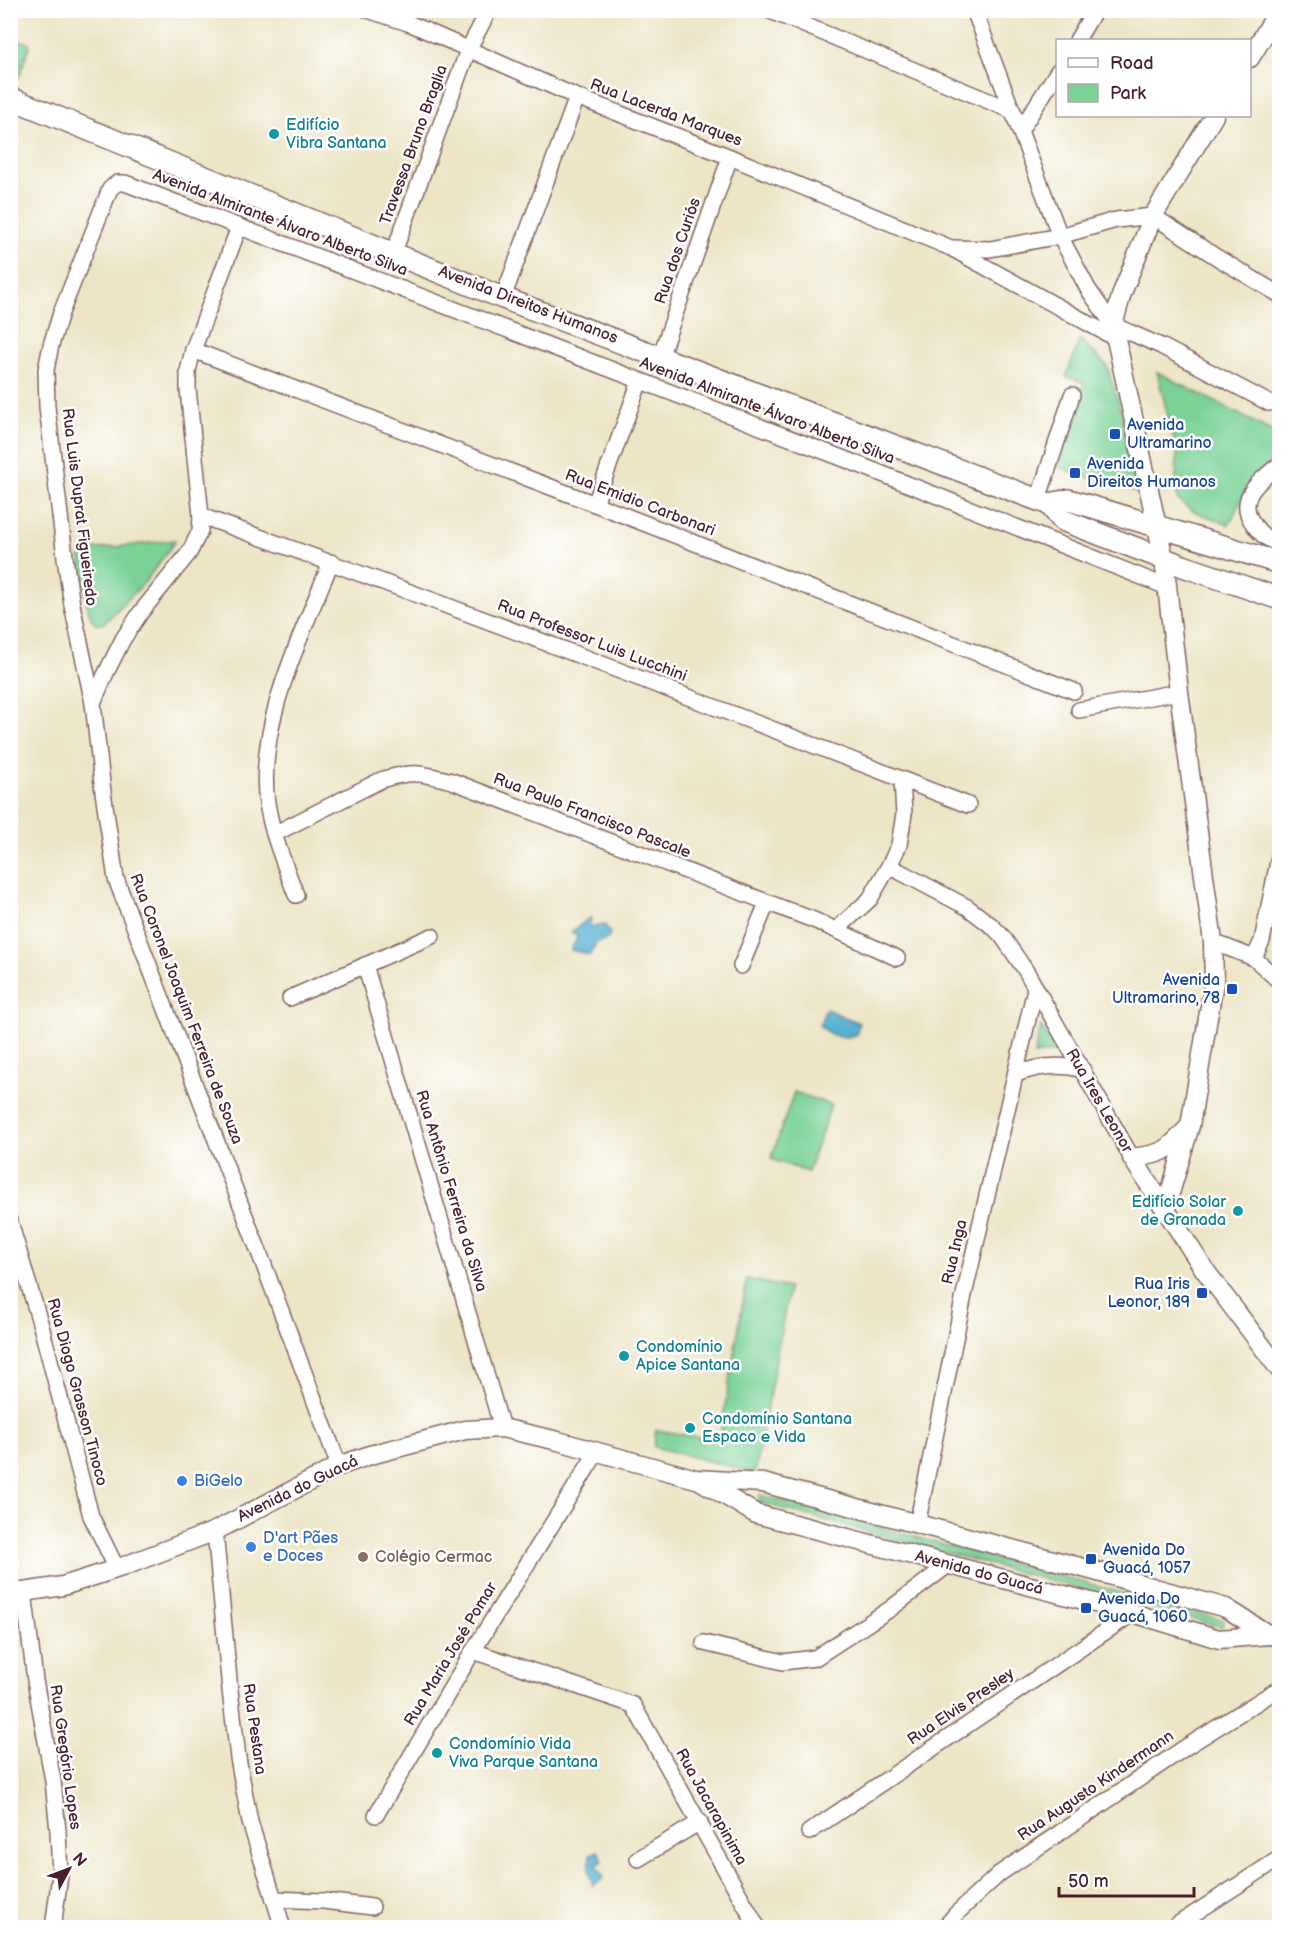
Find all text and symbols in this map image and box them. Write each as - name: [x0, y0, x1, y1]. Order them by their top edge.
- legend: [1056, 39, 1251, 117]
- text: Road: [1110, 53, 1154, 74]
- street label: Travessa Bruno Braglia: [376, 62, 452, 228]
- street label: Rua Lacerda Marques: [587, 75, 745, 151]
- text: Park: [1110, 83, 1146, 104]
- place label: Edifício Vibra Santana: [286, 116, 386, 153]
- marker: Edifício Vibra Santana: [267, 127, 281, 141]
- street label: Avenida Almirante Álvaro Alberto Silva: [150, 164, 411, 281]
- street label: Rua dos Curiós: [651, 195, 705, 307]
- street label: Avenida Direitos Humanos: [436, 262, 620, 348]
- street label: Avenida Almirante Álvaro Alberto Silva: [637, 352, 898, 469]
- street label: Rua Luis Duprat Figueiredo: [57, 407, 101, 607]
- place label: Avenida Ultramarino: [1127, 416, 1212, 453]
- marker: Avenida Ultramarino: [1108, 427, 1122, 441]
- place label: Avenida Direitos Humanos: [1087, 455, 1216, 492]
- street label: Rua Emidio Carbonari: [562, 466, 718, 540]
- marker: Avenida Direitos Humanos: [1068, 466, 1082, 480]
- street label: Rua Professor Luis Lucchini: [494, 596, 690, 686]
- street label: Rua Paulo Francisco Pascale: [491, 769, 694, 863]
- street label: Rua Coronel Joaquim Ferreira de Souza: [125, 871, 247, 1147]
- place label: Avenida Ultramarino, 78: [1112, 971, 1220, 1008]
- marker: Avenida Ultramarino, 78: [1225, 982, 1239, 996]
- street label: Rua Ires Leonor: [1062, 1046, 1137, 1157]
- street label: Rua Antônio Ferreira da Silva: [411, 1088, 491, 1294]
- place label: Edifício Solar de Granada: [1131, 1193, 1226, 1230]
- marker: Edifício Solar de Granada: [1231, 1204, 1245, 1218]
- street label: Rua Inga: [938, 1218, 972, 1286]
- place label: Rua Iris Leonor, 189: [1107, 1275, 1190, 1312]
- marker: Rua Iris Leonor, 189: [1195, 1286, 1209, 1300]
- street label: Rua Diogo Grasson Tinoco: [43, 1296, 111, 1488]
- place label: Condomínio Apice Santana: [636, 1338, 740, 1375]
- marker: Condomínio Apice Santana: [617, 1349, 631, 1363]
- place label: Condomínio Santana Espaco e Vida: [702, 1410, 852, 1447]
- marker: Condomínio Santana Espaco e Vida: [683, 1421, 697, 1435]
- street label: Avenida do Guacá: [235, 1452, 361, 1526]
- place label: BiGelo: [194, 1472, 243, 1491]
- marker: BiGelo: [175, 1474, 189, 1488]
- place label: D'art Pães e Doces: [263, 1529, 338, 1566]
- marker: D'art Pães e Doces: [244, 1540, 258, 1554]
- place label: Avenida Do Guacá, 1057: [1103, 1541, 1191, 1578]
- street label: Avenida do Guacá: [913, 1547, 1045, 1599]
- place label: Colégio Cermac: [375, 1548, 492, 1567]
- marker: Colégio Cermac: [356, 1550, 370, 1564]
- marker: Avenida Do Guacá, 1057: [1084, 1552, 1098, 1566]
- street label: Rua Maria José Pomar: [401, 1579, 502, 1729]
- place label: Avenida Do Guacá, 1060: [1098, 1590, 1188, 1627]
- marker: Avenida Do Guacá, 1060: [1079, 1601, 1093, 1615]
- street label: Rua Elvis Presley: [904, 1664, 1019, 1750]
- street label: Rua Pestana: [238, 1682, 270, 1776]
- street label: Rua Gregório Lopes: [45, 1683, 85, 1831]
- street label: Rua Augusto Kindermann: [1014, 1727, 1178, 1845]
- place label: Condomínio Vida Viva Parque Santana: [449, 1735, 598, 1772]
- marker: Condomínio Vida Viva Parque Santana: [430, 1746, 444, 1760]
- street label: Rua Jacarapinima: [671, 1746, 751, 1868]
- north arrow: [39, 1839, 99, 1899]
- text: N: [68, 1849, 90, 1871]
- scale bar: [1059, 1860, 1194, 1898]
- text: 50 m: [1068, 1871, 1109, 1892]

